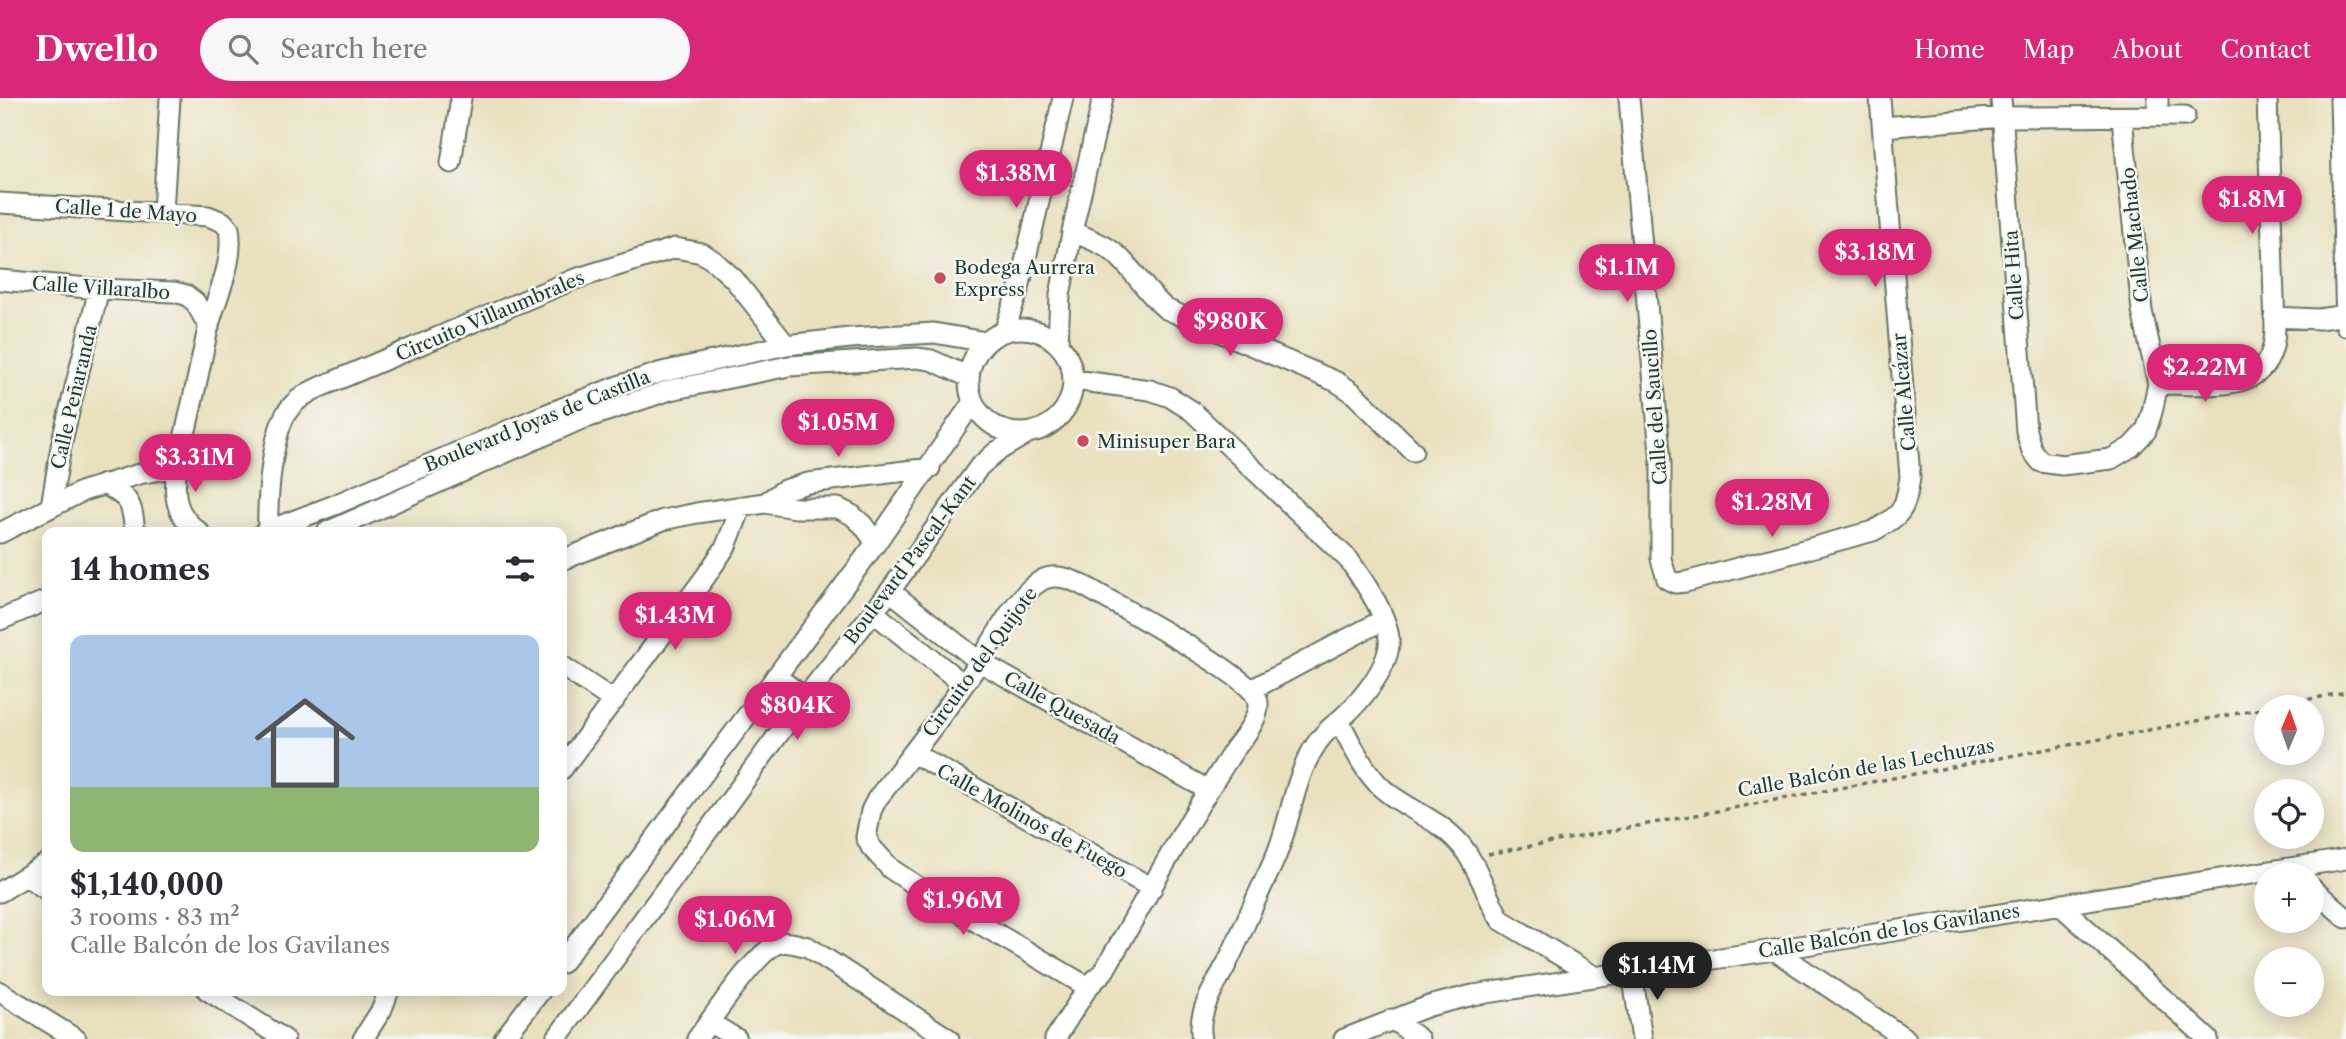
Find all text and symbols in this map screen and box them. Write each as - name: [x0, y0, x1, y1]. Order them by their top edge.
- search box: [200, 18, 690, 81]
- text: Dwello: [35, 29, 158, 70]
- icon: search: [224, 30, 262, 68]
- text: Search here: [280, 33, 428, 65]
- text: Home: [1914, 35, 1985, 64]
- text: Map: [2023, 35, 2074, 64]
- text: About: [2112, 35, 2183, 64]
- text: Contact: [2221, 35, 2311, 64]
- pin: $1.38M: [959, 150, 1073, 210]
- text: $1.38M: [975, 159, 1057, 187]
- street label: Calle Machado: [2116, 166, 2154, 304]
- pin: $1.8M: [2203, 176, 2301, 236]
- text: $1.8M: [2218, 185, 2286, 213]
- street label: Calle 1 de Mayo: [54, 195, 198, 227]
- street label: Calle Hita: [1999, 229, 2029, 321]
- pin: $3.18M: [1818, 230, 1932, 289]
- text: $3.18M: [1834, 238, 1916, 266]
- pin: $1.1M: [1578, 244, 1676, 304]
- text: $1.1M: [1595, 253, 1659, 281]
- place label: Bodega Aurrera Express: [954, 256, 1095, 301]
- street label: Circuito Villaumbrales: [392, 266, 588, 366]
- marker: Bodega Aurrera Express: [932, 270, 948, 286]
- street label: Calle Villaralbo: [31, 272, 171, 304]
- pin: $980K: [1181, 299, 1279, 358]
- text: $980K: [1193, 307, 1267, 335]
- street label: Calle Peñaranda: [46, 323, 102, 471]
- street label: Calle del Saucillo: [1638, 328, 1672, 486]
- street label: Calle Alcázar: [1887, 332, 1921, 452]
- pin: $2.22M: [2148, 344, 2262, 404]
- text: $2.22M: [2163, 353, 2247, 381]
- street label: Boulevard Joyas de Castilla: [421, 365, 653, 477]
- pin: $1.05M: [781, 400, 895, 459]
- text: $1.05M: [797, 408, 879, 436]
- place label: Minisuper Bara: [1097, 430, 1236, 453]
- marker: Minisuper Bara: [1075, 433, 1091, 449]
- pin: $3.31M: [138, 434, 252, 494]
- text: $3.31M: [155, 443, 235, 471]
- street label: Boulevard Pascal-Kant: [839, 471, 981, 649]
- pin: $1.28M: [1715, 480, 1829, 539]
- text: $1.28M: [1731, 488, 1813, 516]
- icon: filters: [501, 550, 539, 588]
- text: 14 homes: [70, 551, 210, 588]
- street label: Circuito del Quijote: [918, 583, 1042, 741]
- pin: $1.43M: [618, 592, 732, 652]
- text: $1.43M: [635, 601, 715, 629]
- street label: Calle Quesada: [1000, 667, 1124, 749]
- icon: home: [242, 680, 368, 806]
- pin: $804K: [748, 682, 846, 742]
- text: $804K: [760, 691, 834, 719]
- north arrow: [2254, 695, 2324, 765]
- map controls: [2254, 695, 2324, 1017]
- street label: Calle Balcón de las Lechuzas: [1736, 734, 1996, 802]
- street label: Calle Molinos de Fuego: [933, 759, 1131, 883]
- button: locate: [2254, 779, 2324, 849]
- button: +: [2254, 863, 2324, 933]
- text: $1,140,000: [70, 866, 224, 903]
- pin: $1.96M: [906, 878, 1020, 937]
- text: $1.96M: [923, 886, 1003, 914]
- pin: $1.06M: [678, 896, 792, 956]
- street label: Calle Balcón de los Gavilanes: [1757, 899, 2021, 963]
- text: 3 rooms · 83 m²: [70, 903, 240, 931]
- text: $1.06M: [694, 905, 776, 933]
- text: Calle Balcón de los Gavilanes: [70, 931, 390, 959]
- pin: $1.14M: [1600, 942, 1714, 1002]
- button: −: [2254, 947, 2324, 1017]
- text: $1.14M: [1618, 951, 1696, 979]

